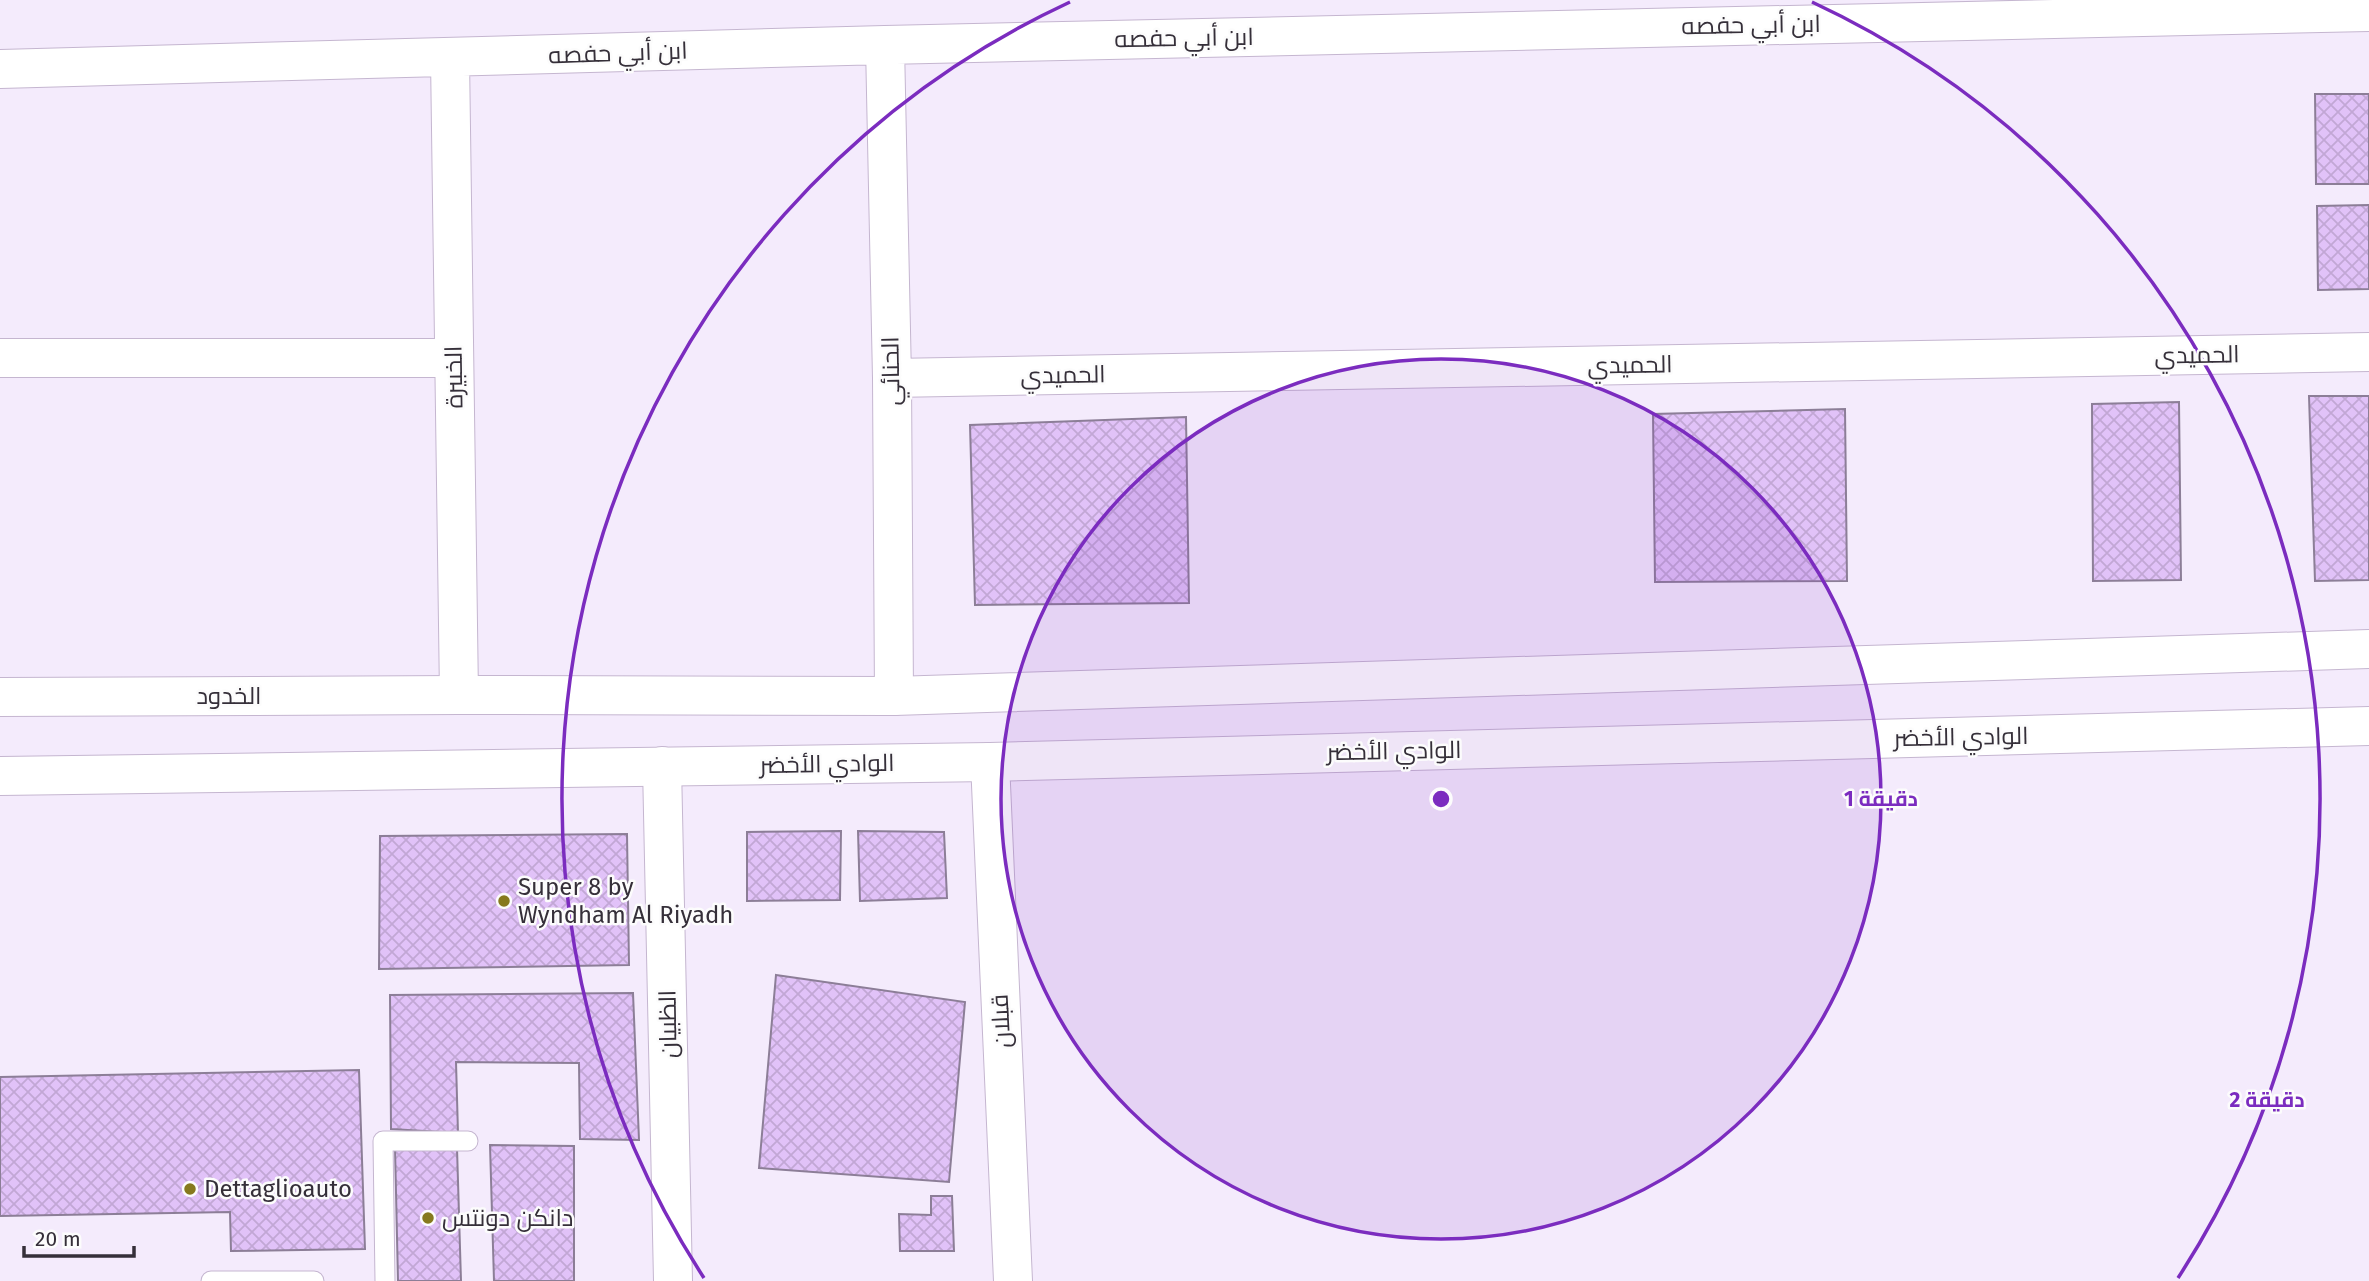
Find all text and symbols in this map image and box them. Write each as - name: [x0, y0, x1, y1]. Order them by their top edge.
- street label: ابن أبي حفصه: [1681, 8, 1821, 45]
- street label: ابن أبي حفصه: [1114, 21, 1254, 58]
- street label: ابن أبي حفصه: [548, 35, 688, 74]
- street label: الحنائي: [876, 336, 911, 406]
- street label: الحميدي: [2154, 340, 2240, 374]
- street label: الخبيرة: [439, 345, 469, 409]
- street label: الحميدي: [1587, 350, 1673, 384]
- street label: الحميدي: [1020, 360, 1106, 394]
- street label: الخدود: [196, 682, 262, 710]
- street label: الوادي الأخضر: [1891, 722, 2029, 756]
- street label: الوادي الأخضر: [1324, 736, 1462, 770]
- street label: الوادي الأخضر: [757, 749, 895, 783]
- text: 1 دقيقة: [1844, 786, 1918, 812]
- centre of rings: [1429, 787, 1453, 811]
- place label: Super 8 by Wyndham Al Riyadh: [518, 873, 733, 929]
- marker: Super 8 by Wyndham Al Riyadh: [496, 893, 512, 909]
- street label: الظبيان: [653, 990, 683, 1058]
- street label: قبلان: [986, 993, 1016, 1049]
- text: 2 دقيقة: [2229, 1087, 2305, 1113]
- place label: Dettaglioauto: [204, 1175, 352, 1203]
- marker: Dettaglioauto: [182, 1181, 198, 1197]
- place label: دانكن دونتس: [442, 1204, 573, 1232]
- marker: دانكن دونتس: [420, 1210, 436, 1226]
- scale bar: [24, 1214, 135, 1258]
- text: 20 m: [35, 1226, 81, 1252]

